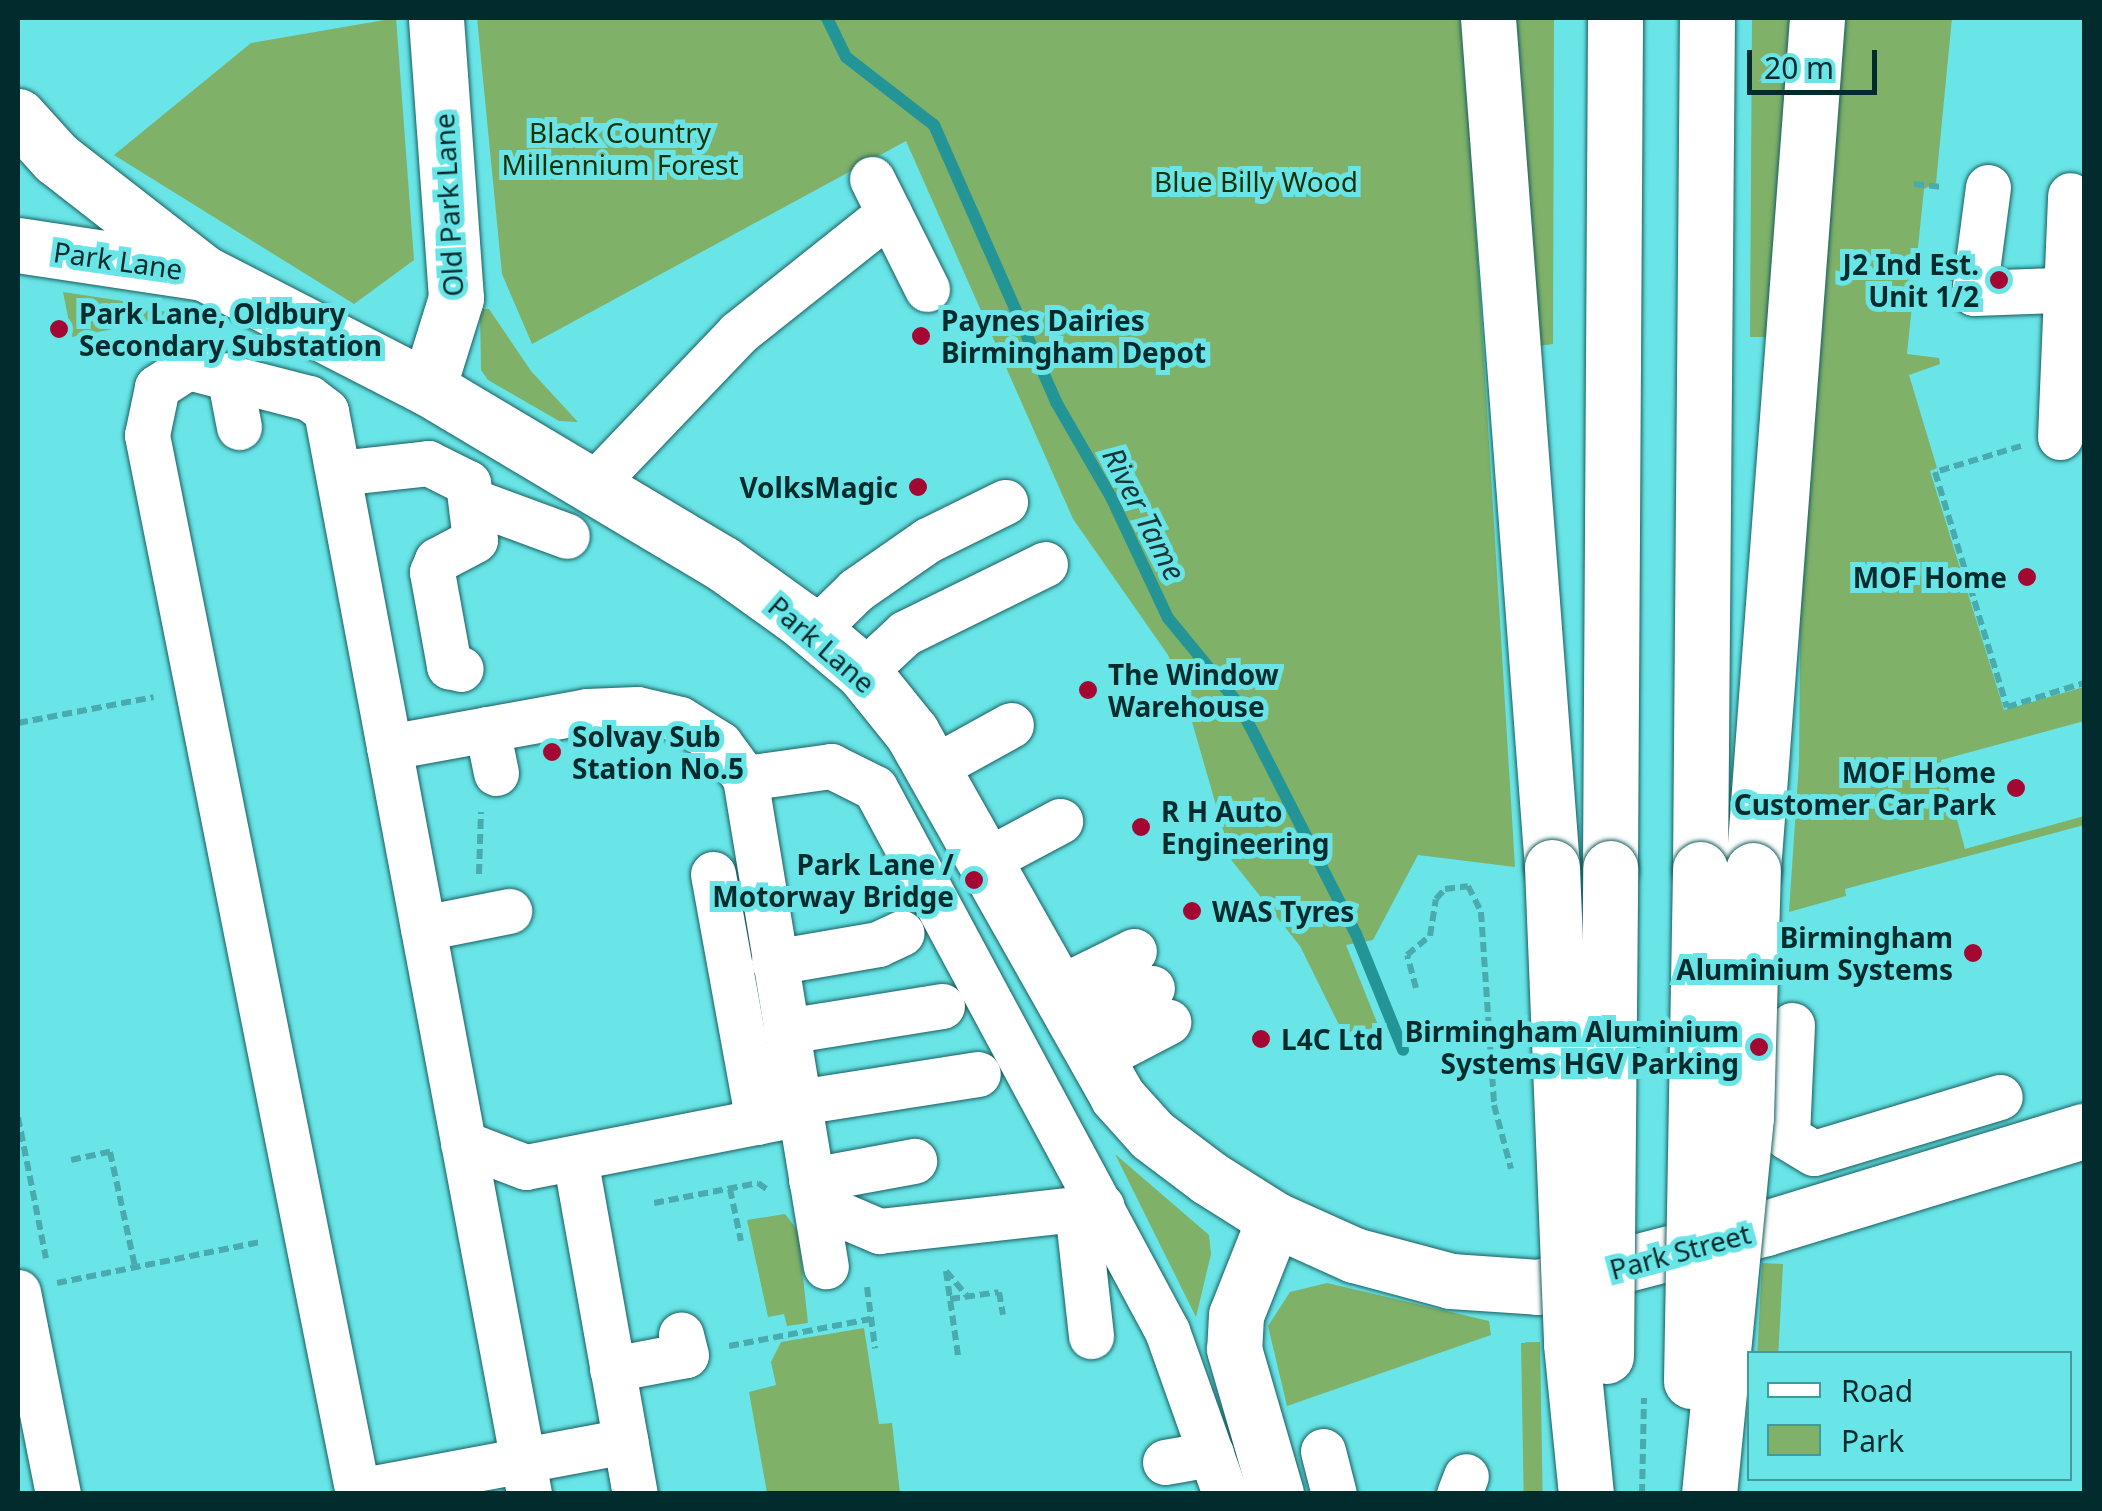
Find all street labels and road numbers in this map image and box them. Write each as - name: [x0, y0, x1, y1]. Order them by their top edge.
- street label: Old Park Lane: [426, 112, 470, 298]
- street label: Park Lane: [51, 234, 185, 286]
- street label: Park Lane: [762, 589, 882, 699]
- street label: Park Street: [1606, 1216, 1754, 1286]

